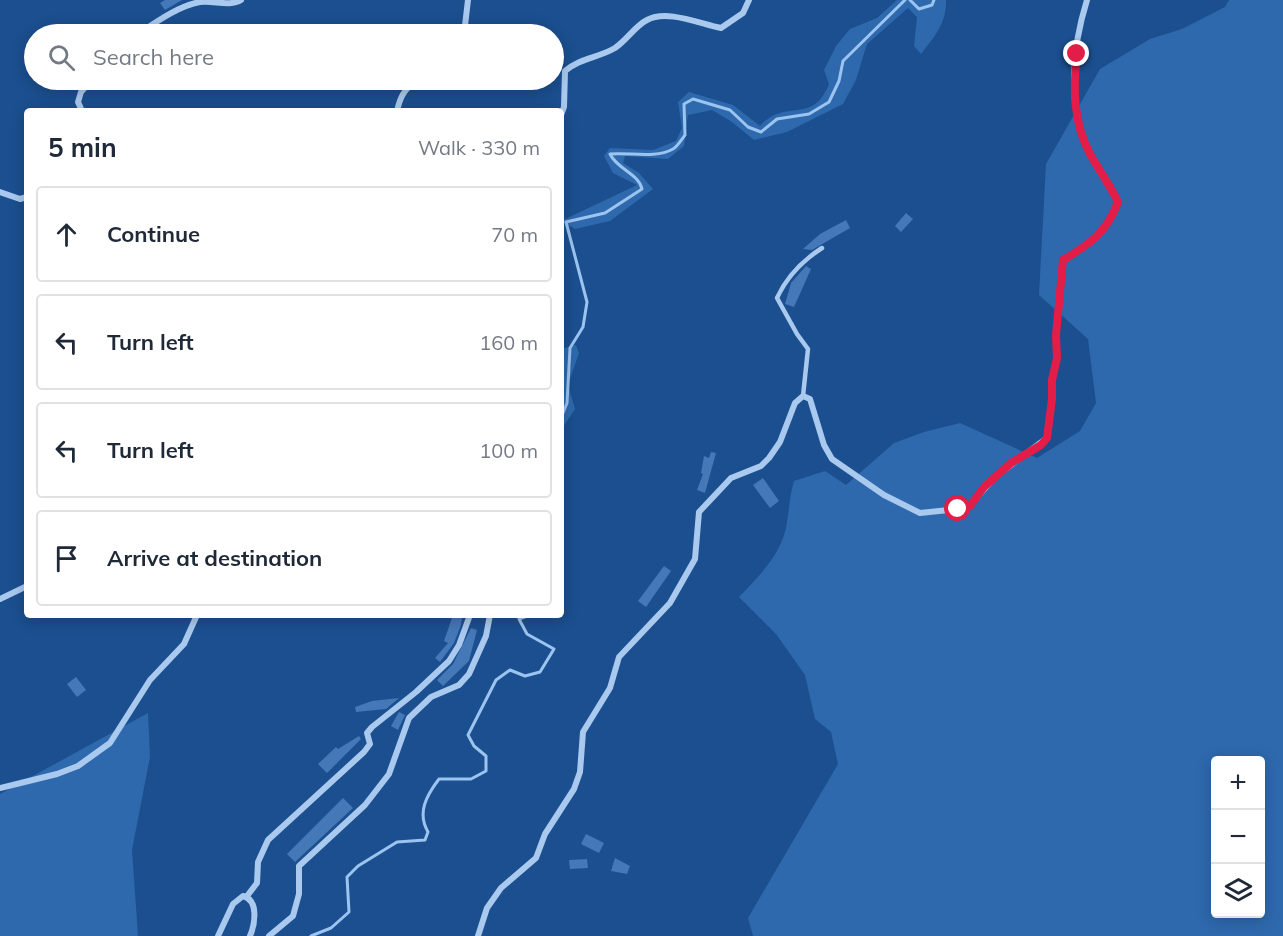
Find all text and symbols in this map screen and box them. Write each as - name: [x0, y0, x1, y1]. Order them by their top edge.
- search box: [24, 24, 564, 90]
- route end: [1063, 40, 1089, 66]
- icon: search: [45, 41, 78, 74]
- text: Search here: [93, 43, 214, 71]
- text: 5 min: [48, 131, 117, 164]
- text: Walk · 330 m: [418, 135, 540, 160]
- icon: ahead: [50, 218, 83, 251]
- text: Continue: [107, 220, 200, 248]
- text: 70 m: [491, 222, 538, 247]
- icon: left: [50, 326, 83, 359]
- text: Turn left: [107, 328, 194, 356]
- text: 160 m: [479, 330, 538, 355]
- icon: left: [50, 434, 83, 467]
- text: Turn left: [107, 436, 194, 464]
- text: 100 m: [479, 438, 538, 463]
- route start: [944, 495, 970, 521]
- icon: arrive: [50, 542, 83, 575]
- text: Arrive at destination: [107, 544, 322, 572]
- map controls: [1211, 756, 1265, 918]
- button: +: [1211, 756, 1265, 810]
- button: −: [1211, 810, 1265, 864]
- button: layers: [1211, 864, 1265, 918]

